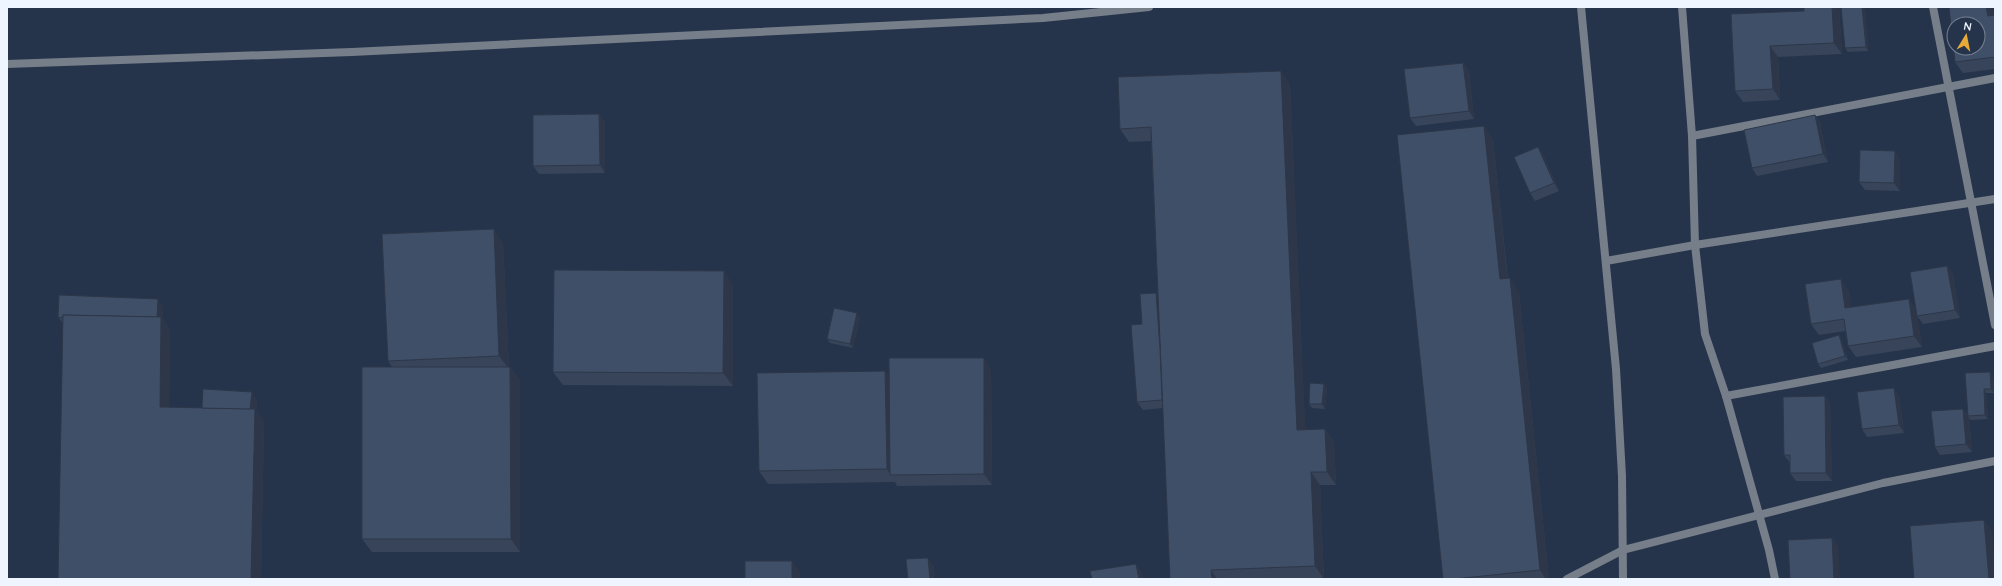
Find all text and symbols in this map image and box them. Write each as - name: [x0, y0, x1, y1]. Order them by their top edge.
- north arrow: [1946, 16, 1986, 56]
- text: N: [1963, 19, 1973, 34]

